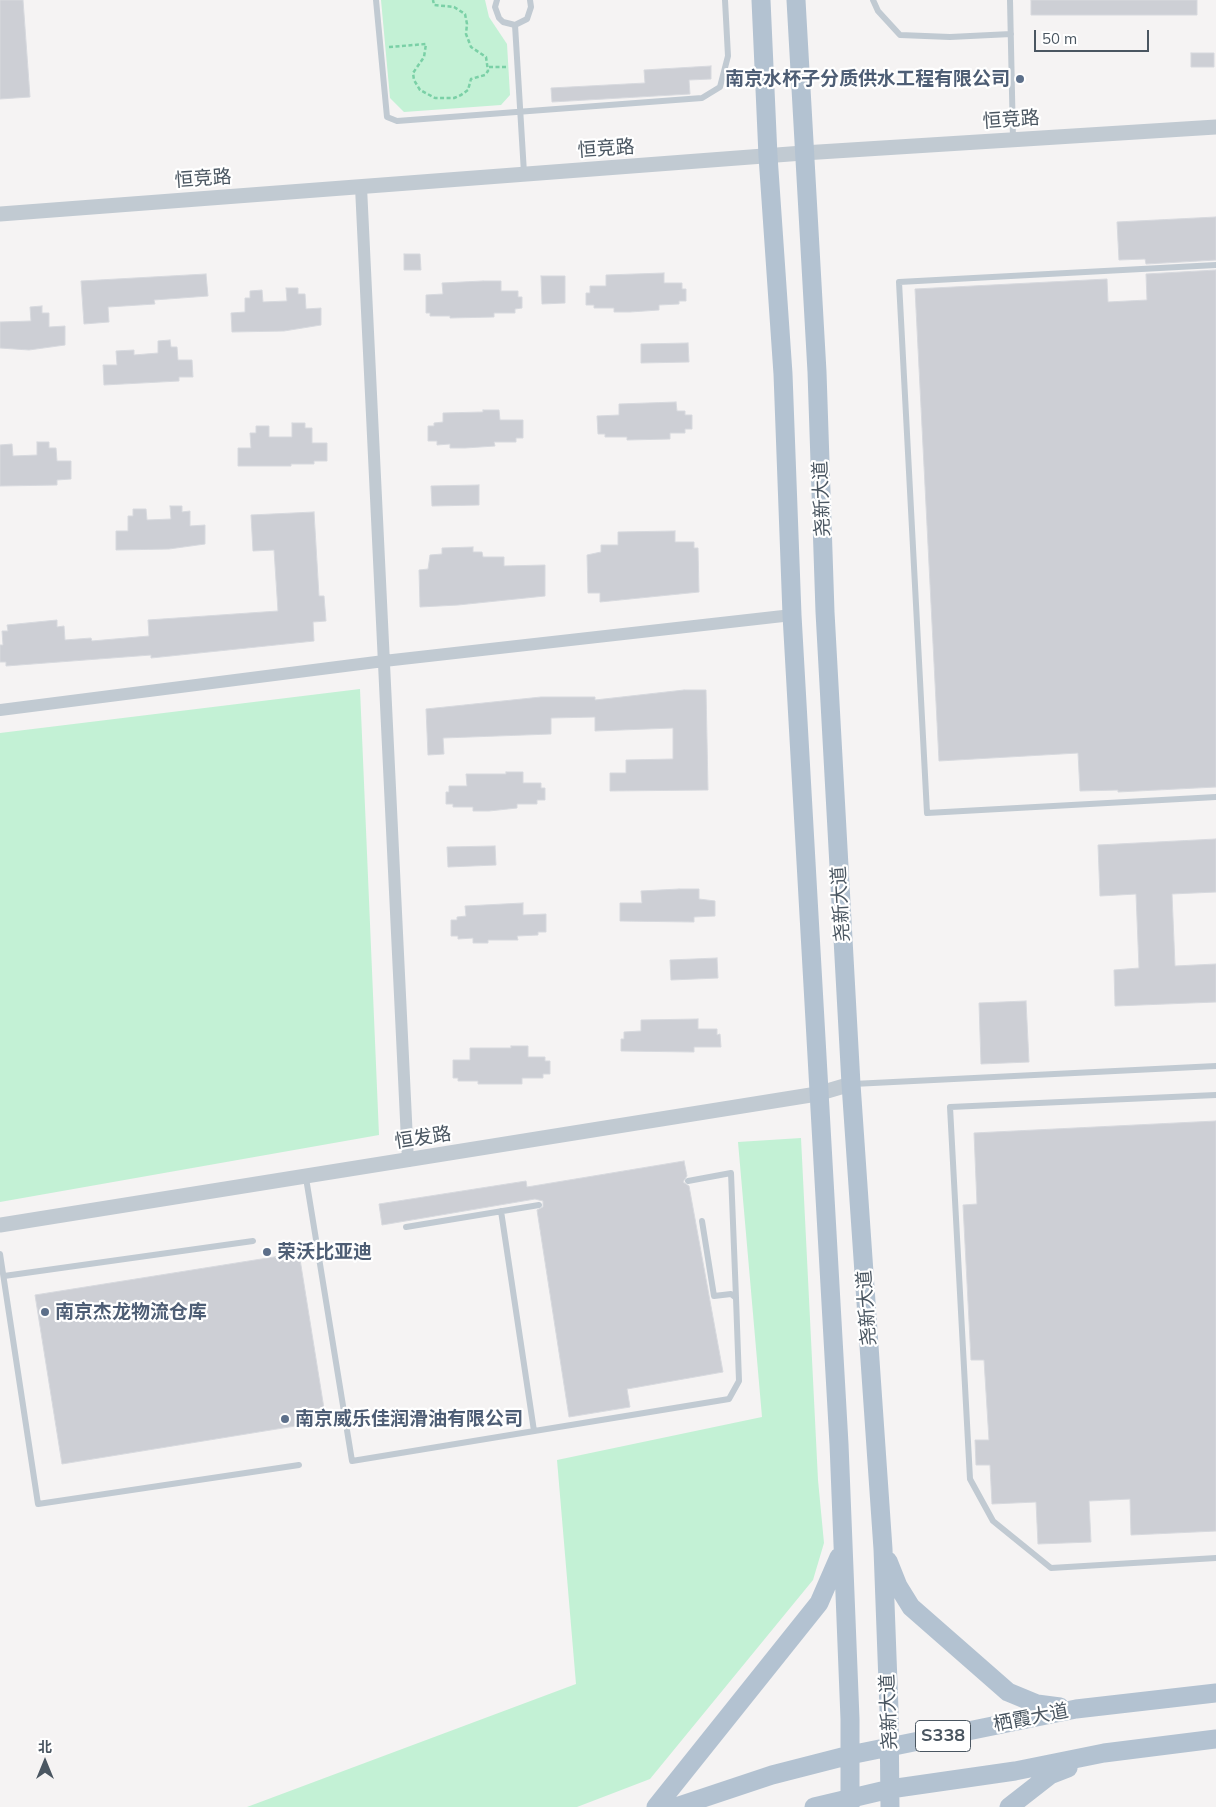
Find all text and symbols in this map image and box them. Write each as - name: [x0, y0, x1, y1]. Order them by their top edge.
- scale bar: [1036, 20, 1151, 52]
- text: 50 m: [1042, 29, 1077, 48]
- place label: 南京水杯子分质供水工程有限公司: [725, 68, 1010, 90]
- marker: 南京水杯子分质供水工程有限公司: [1014, 73, 1026, 85]
- street label: 恒竞路: [982, 107, 1040, 133]
- street label: 恒竞路: [577, 136, 635, 162]
- street label: 恒竞路: [174, 166, 232, 192]
- street label: 尧新大道: [809, 461, 835, 537]
- street label: 尧新大道: [828, 865, 854, 943]
- street label: 恒发路: [393, 1122, 453, 1154]
- place label: 荣沃比亚迪: [277, 1241, 372, 1263]
- marker: 荣沃比亚迪: [261, 1246, 273, 1258]
- street label: 尧新大道: [853, 1269, 881, 1347]
- place label: 南京杰龙物流仓库: [55, 1301, 207, 1323]
- marker: 南京杰龙物流仓库: [39, 1306, 51, 1318]
- place label: 南京威乐佳润滑油有限公司: [295, 1408, 523, 1430]
- marker: 南京威乐佳润滑油有限公司: [279, 1413, 291, 1425]
- street label: 尧新大道: [876, 1674, 902, 1750]
- street label: 栖霞大道: [992, 1700, 1070, 1736]
- road number: S338: [916, 1720, 970, 1752]
- north arrow: [20, 1737, 70, 1787]
- text: 北: [38, 1738, 52, 1756]

